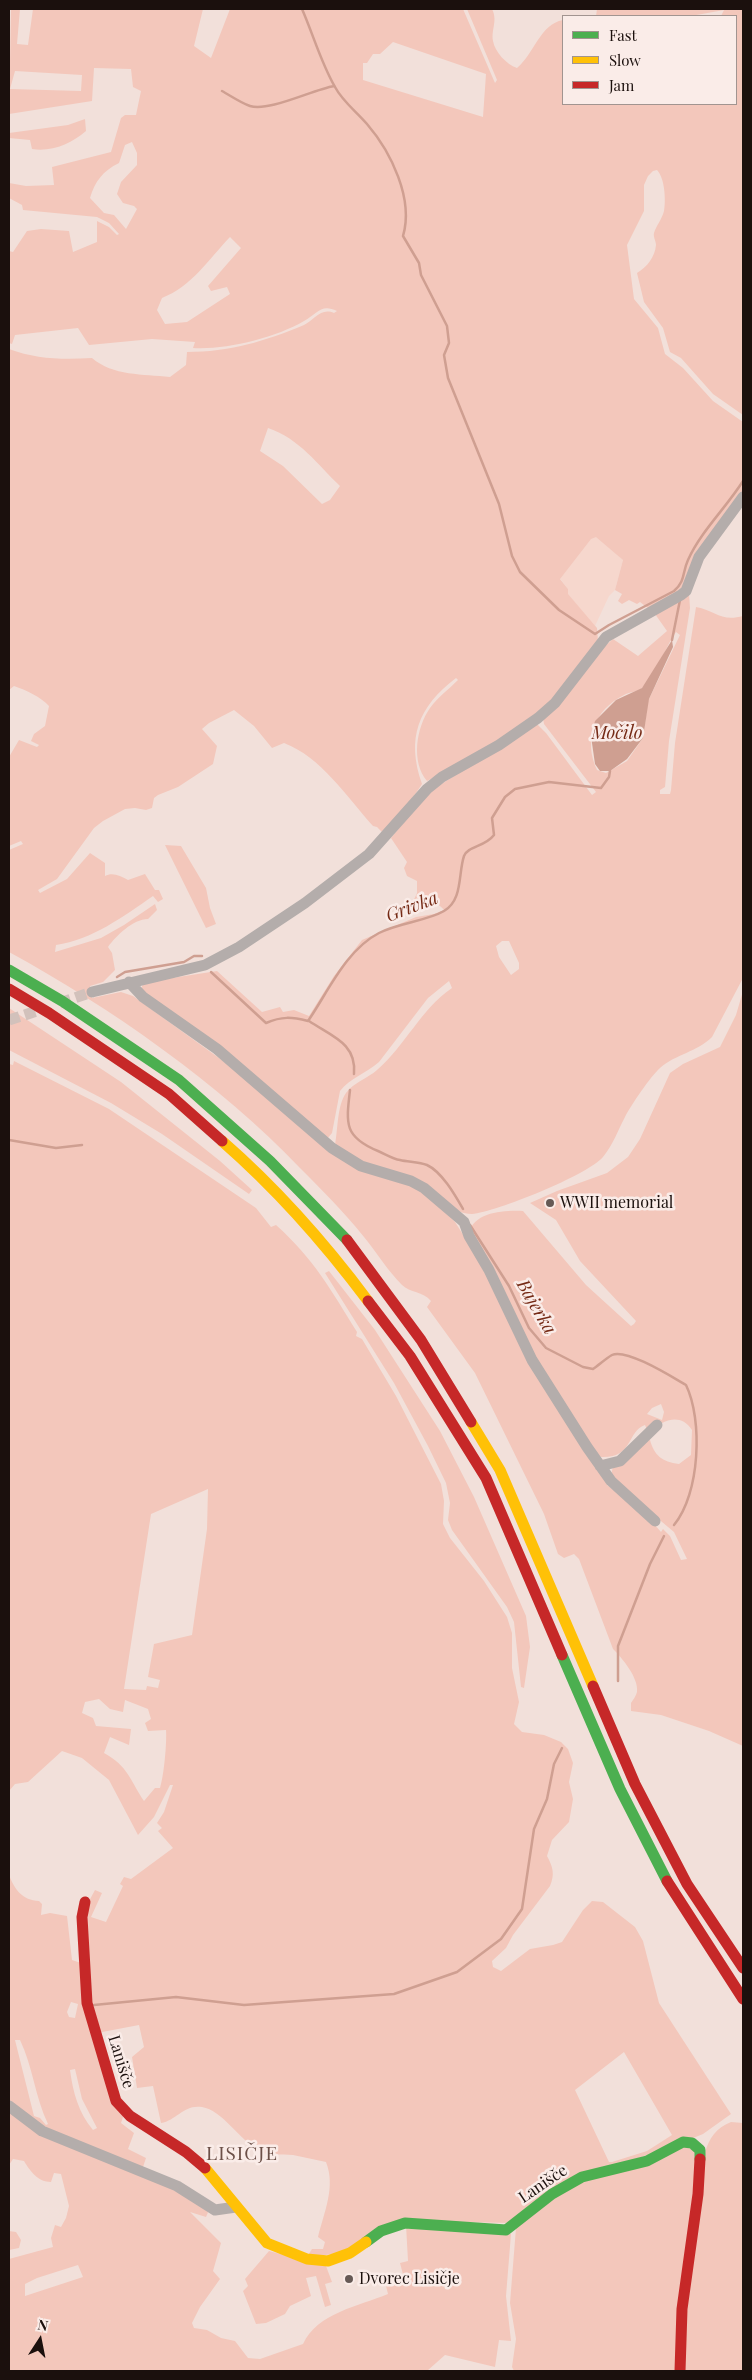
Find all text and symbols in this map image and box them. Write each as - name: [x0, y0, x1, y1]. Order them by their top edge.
- legend: [562, 15, 737, 105]
- text: Fast: [609, 25, 637, 45]
- text: Slow: [609, 50, 641, 70]
- text: Jam: [609, 75, 634, 95]
- water label: Močilo: [591, 722, 643, 744]
- water label: Grivka: [383, 887, 441, 927]
- place label: WWII memorial: [560, 1193, 673, 1213]
- marker: WWII memorial: [544, 1197, 556, 1209]
- water label: Bajerka: [512, 1276, 560, 1338]
- street label: Lanišče: [104, 2033, 138, 2091]
- district label: LISIČJE: [205, 2143, 279, 2165]
- street label: Lanišče: [515, 2161, 571, 2207]
- place label: Dvorec Lisičje: [359, 2269, 460, 2289]
- marker: Dvorec Lisičje: [343, 2273, 355, 2285]
- text: N: [36, 2314, 50, 2335]
- north arrow: [15, 2315, 65, 2365]

